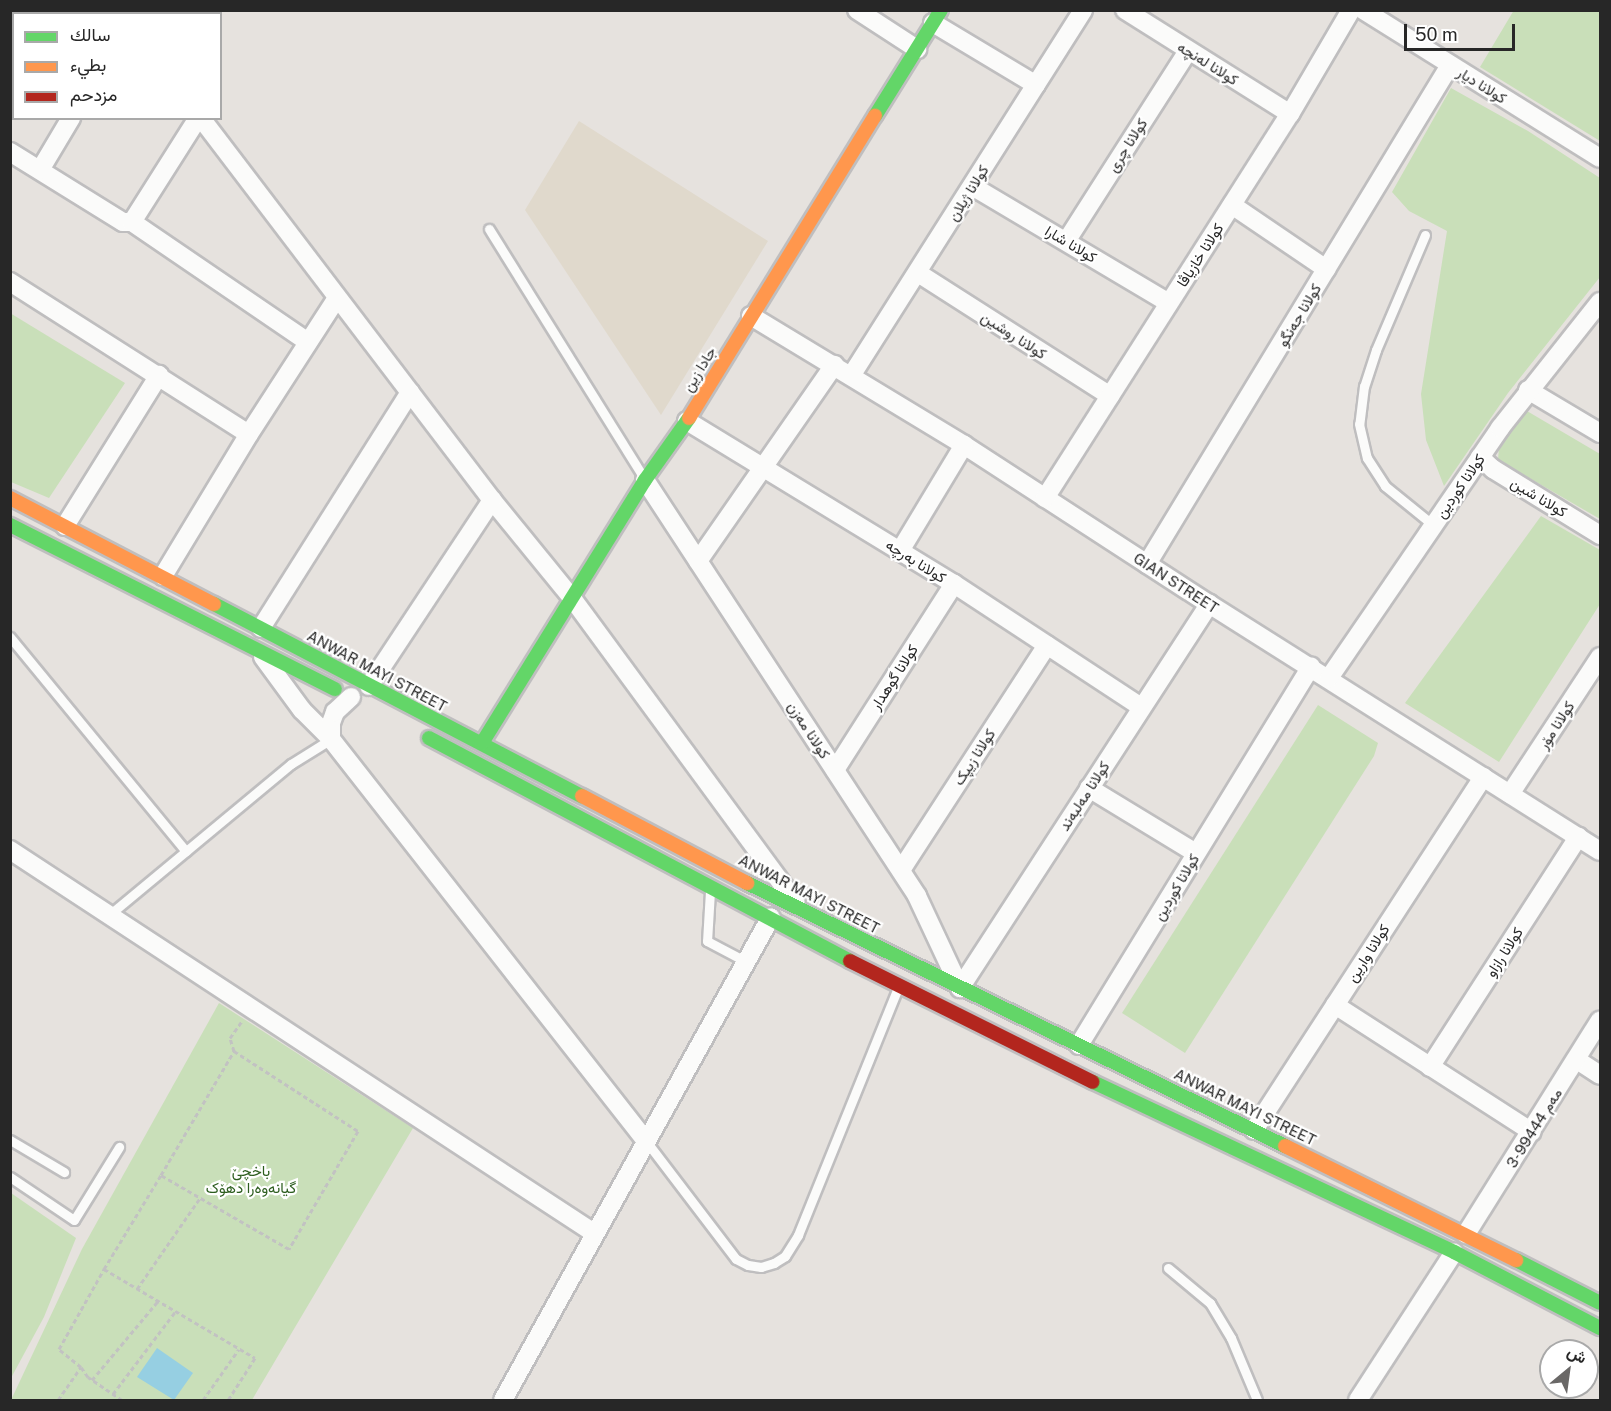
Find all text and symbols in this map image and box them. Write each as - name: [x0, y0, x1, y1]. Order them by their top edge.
- legend: [12, 12, 222, 120]
- scale bar: [1407, 12, 1518, 50]
- text: سالك: [70, 24, 110, 45]
- text: 50 m: [1415, 24, 1458, 45]
- street label: کولانا لەنچە: [1174, 37, 1242, 89]
- text: بطيء: [70, 54, 106, 75]
- street label: کولانا دیار: [1454, 63, 1510, 107]
- text: مزدحم: [70, 84, 117, 105]
- street label: کولانا چری: [1103, 115, 1151, 175]
- street label: کولانا ژیلان: [944, 162, 992, 224]
- street label: کولانا خازیاڤا: [1173, 220, 1227, 290]
- street label: کولانا شارا: [1042, 222, 1100, 266]
- street label: کولانا جەنگو: [1273, 280, 1325, 350]
- street label: کولانا روشین: [978, 307, 1050, 363]
- street label: جادا زین: [678, 343, 720, 395]
- street label: کولانا کوردین: [1431, 450, 1489, 522]
- street label: کولانا شین: [1508, 473, 1570, 521]
- street label: کولانا بەرچە: [883, 535, 949, 587]
- street label: GIAN STREET: [1130, 549, 1222, 617]
- street label: ANWAR MAYI STREET: [304, 627, 450, 715]
- street label: کولانا گوهدار: [866, 641, 922, 713]
- street label: کولانا مەزن: [784, 698, 834, 762]
- street label: کولانا مۆر: [1534, 698, 1578, 752]
- street label: کولانا زیپک: [949, 725, 999, 789]
- street label: کولانا مەلبەند: [1055, 758, 1113, 834]
- street label: ANWAR MAYI STREET: [736, 851, 882, 937]
- street label: کولانا کوردین: [1149, 851, 1203, 923]
- street label: کولانا وارین: [1343, 921, 1393, 985]
- street label: کولانا رازاو: [1481, 924, 1527, 980]
- street label: ANWAR MAYI STREET: [1171, 1065, 1319, 1149]
- street label: مەم 99444-3: [1502, 1085, 1566, 1171]
- park label: باخچێ گیانه‌وه‌را دهۆک: [206, 1161, 296, 1196]
- north arrow: [1539, 1339, 1599, 1399]
- text: ش: [1564, 1342, 1590, 1368]

